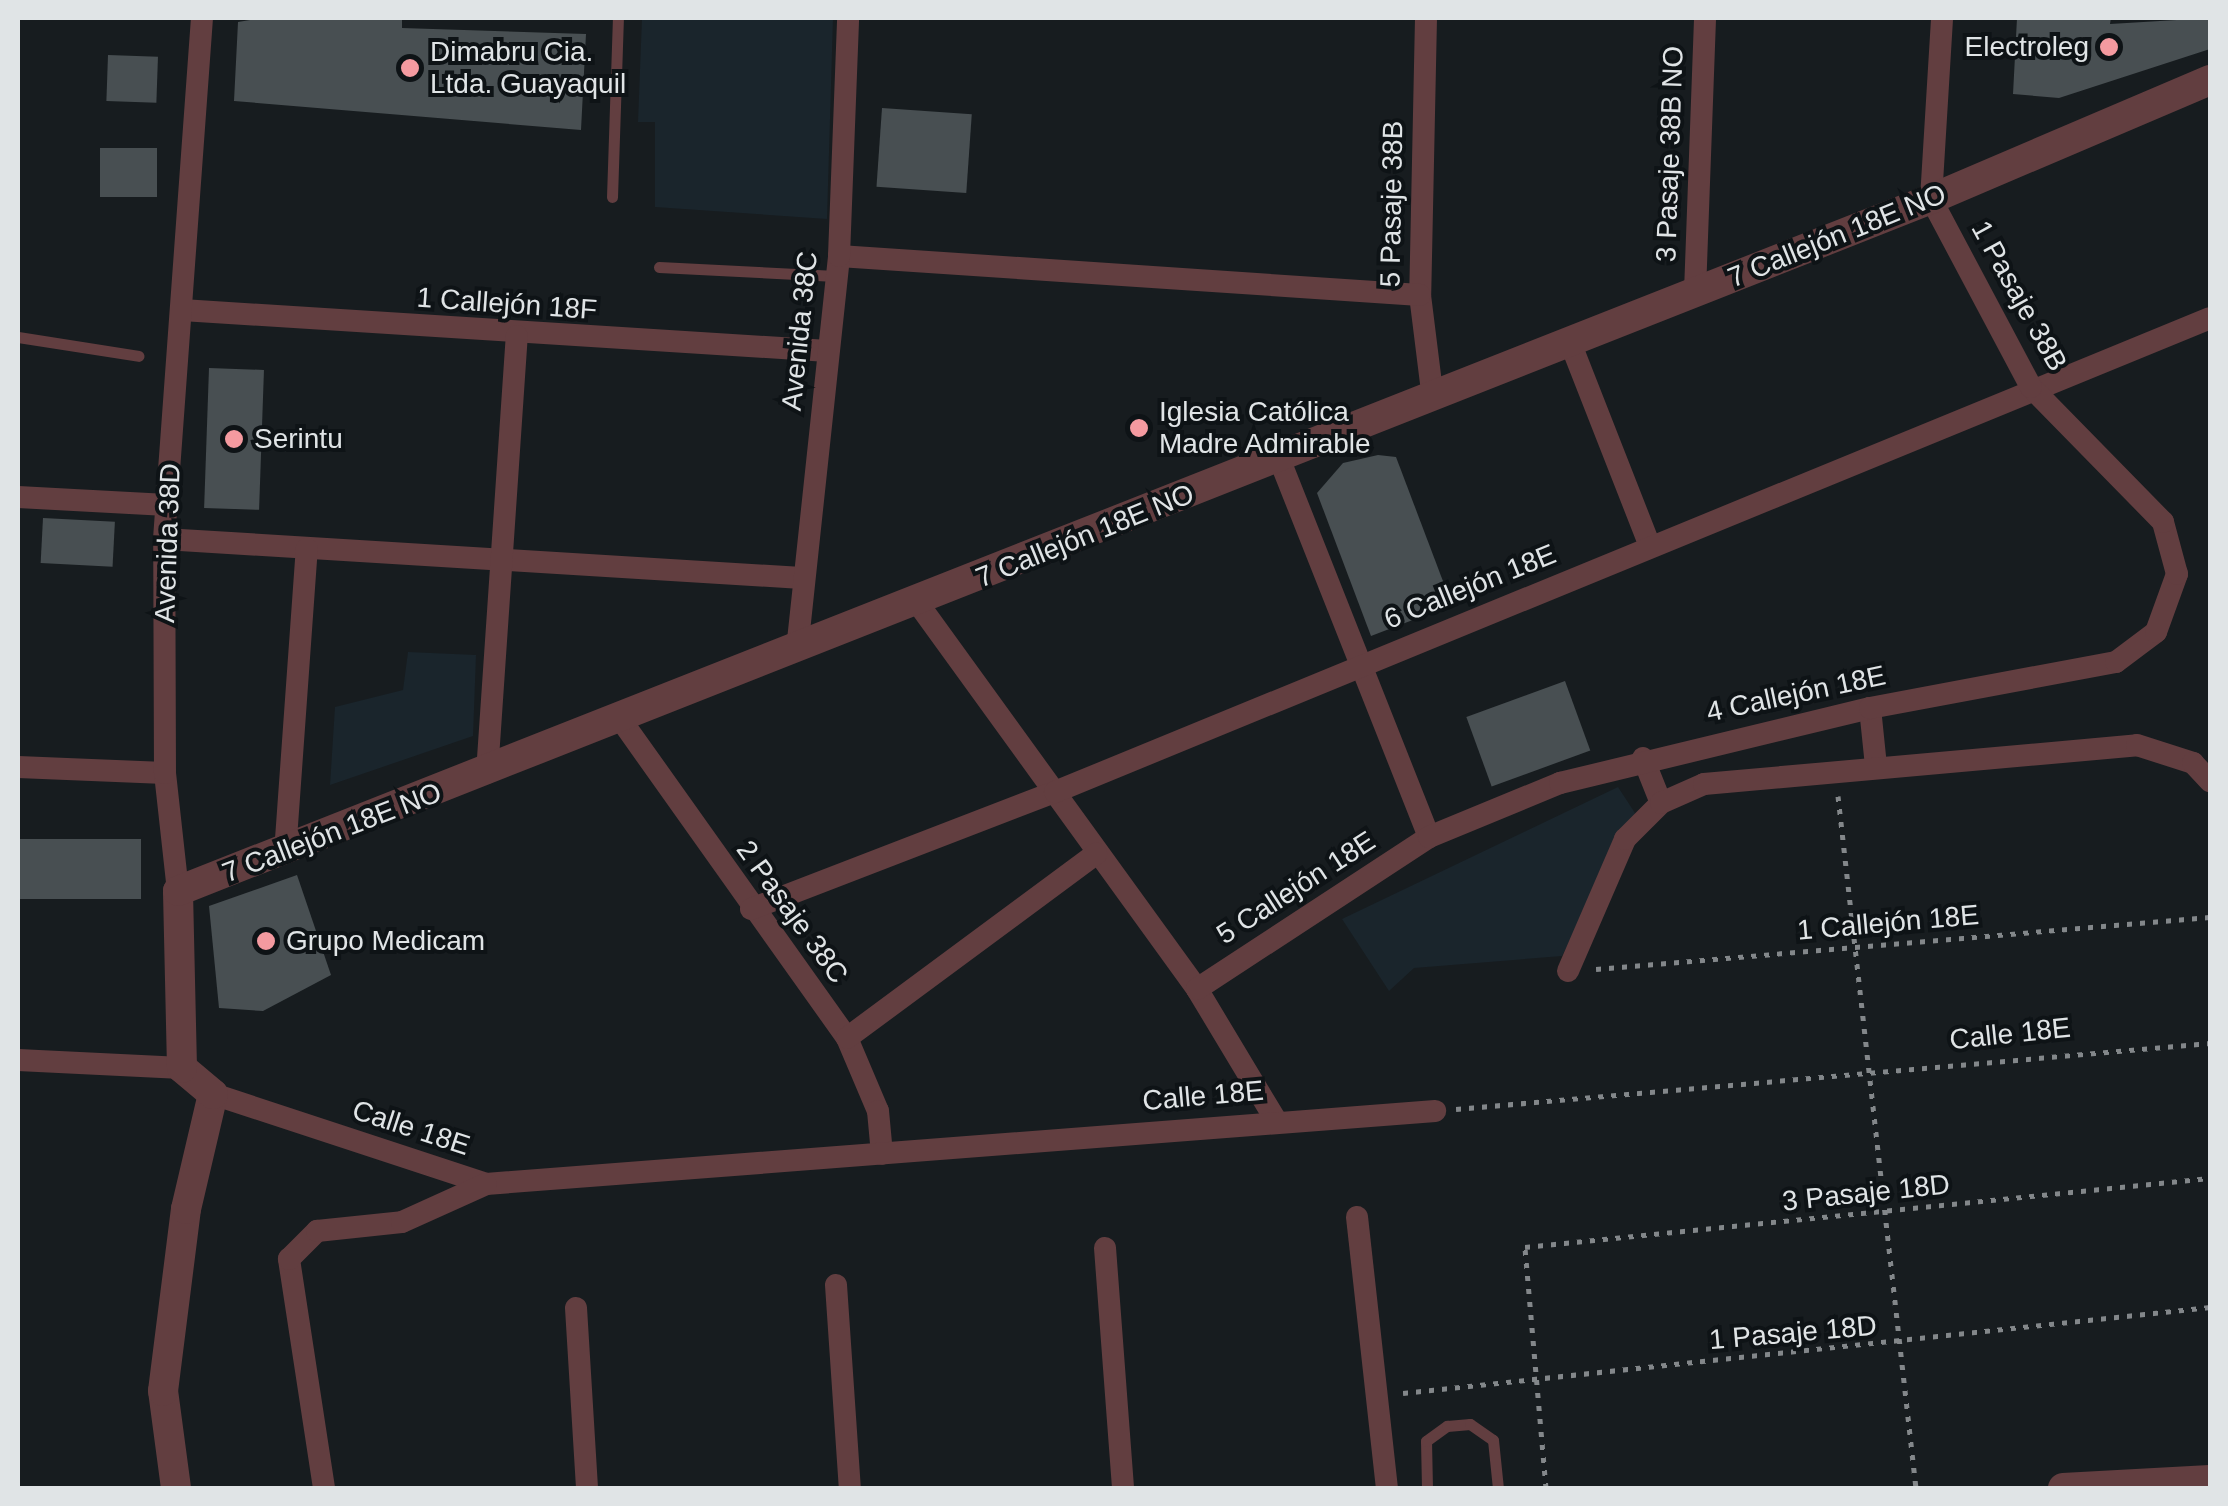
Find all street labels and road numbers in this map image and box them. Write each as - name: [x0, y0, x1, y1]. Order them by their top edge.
- street label: 3 Pasaje 38B NO: [1649, 45, 1691, 263]
- street label: 5 Pasaje 38B: [1374, 120, 1410, 288]
- street label: 7 Callejón 18E NO: [1723, 177, 1951, 295]
- street label: 1 Pasaje 38B: [1964, 215, 2074, 377]
- street label: Avenida 38C: [775, 250, 825, 412]
- street label: 1 Callejón 18F: [416, 281, 598, 327]
- street label: Avenida 38D: [148, 463, 188, 623]
- street label: 7 Callejón 18E NO: [971, 477, 1199, 595]
- street label: 6 Callejón 18E: [1379, 537, 1561, 637]
- street label: 4 Callejón 18E: [1703, 659, 1889, 729]
- street label: 7 Callejón 18E NO: [218, 776, 446, 890]
- street label: 5 Callejón 18E: [1210, 824, 1382, 952]
- street label: 2 Pasaje 38C: [729, 834, 855, 990]
- street label: 1 Callejón 18E: [1796, 898, 1980, 948]
- street label: Calle 18E: [1948, 1011, 2072, 1057]
- street label: Calle 18E: [1141, 1074, 1265, 1118]
- street label: Calle 18E: [348, 1093, 474, 1163]
- street label: 3 Pasaje 18D: [1781, 1168, 1951, 1218]
- street label: 1 Pasaje 18D: [1708, 1309, 1878, 1357]

